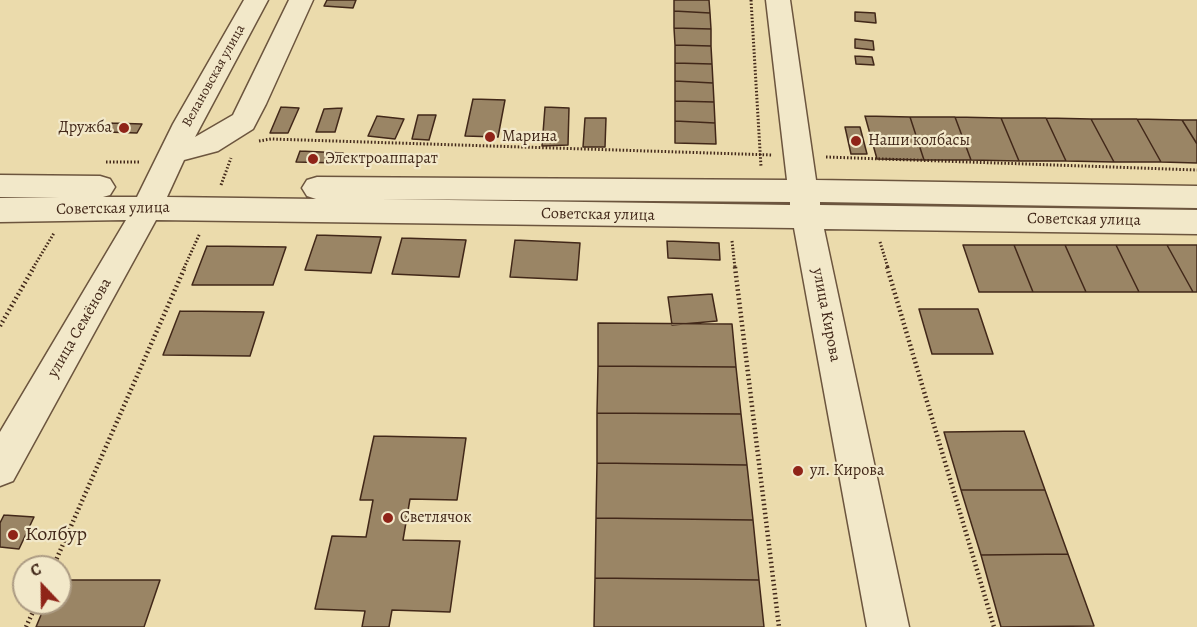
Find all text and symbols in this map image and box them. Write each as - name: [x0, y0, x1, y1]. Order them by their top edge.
- street label: Велановская улица: [179, 22, 249, 130]
- place label: Дружба: [59, 118, 112, 138]
- marker: Дружба: [117, 121, 131, 135]
- place label: Марина: [502, 127, 557, 147]
- marker: Марина: [483, 130, 497, 144]
- place label: Наши колбасы: [868, 131, 970, 151]
- marker: Наши колбасы: [849, 134, 863, 148]
- place label: Электроаппарат: [325, 149, 438, 169]
- marker: Электроаппарат: [306, 152, 320, 166]
- street label: Советская улица: [56, 198, 170, 220]
- street label: Советская улица: [541, 204, 655, 226]
- street label: Советская улица: [1027, 209, 1141, 231]
- street label: улица Кирова: [808, 266, 844, 364]
- street label: улица Семёнова: [44, 275, 116, 381]
- place label: ул. Кирова: [810, 461, 884, 481]
- marker: ул. Кирова: [791, 464, 805, 478]
- place label: Светлячок: [400, 508, 471, 528]
- marker: Светлячок: [381, 511, 395, 525]
- place label: Колбур: [25, 523, 87, 547]
- marker: Колбур: [6, 528, 20, 542]
- north arrow: [12, 555, 72, 615]
- text: С: [27, 558, 45, 582]

